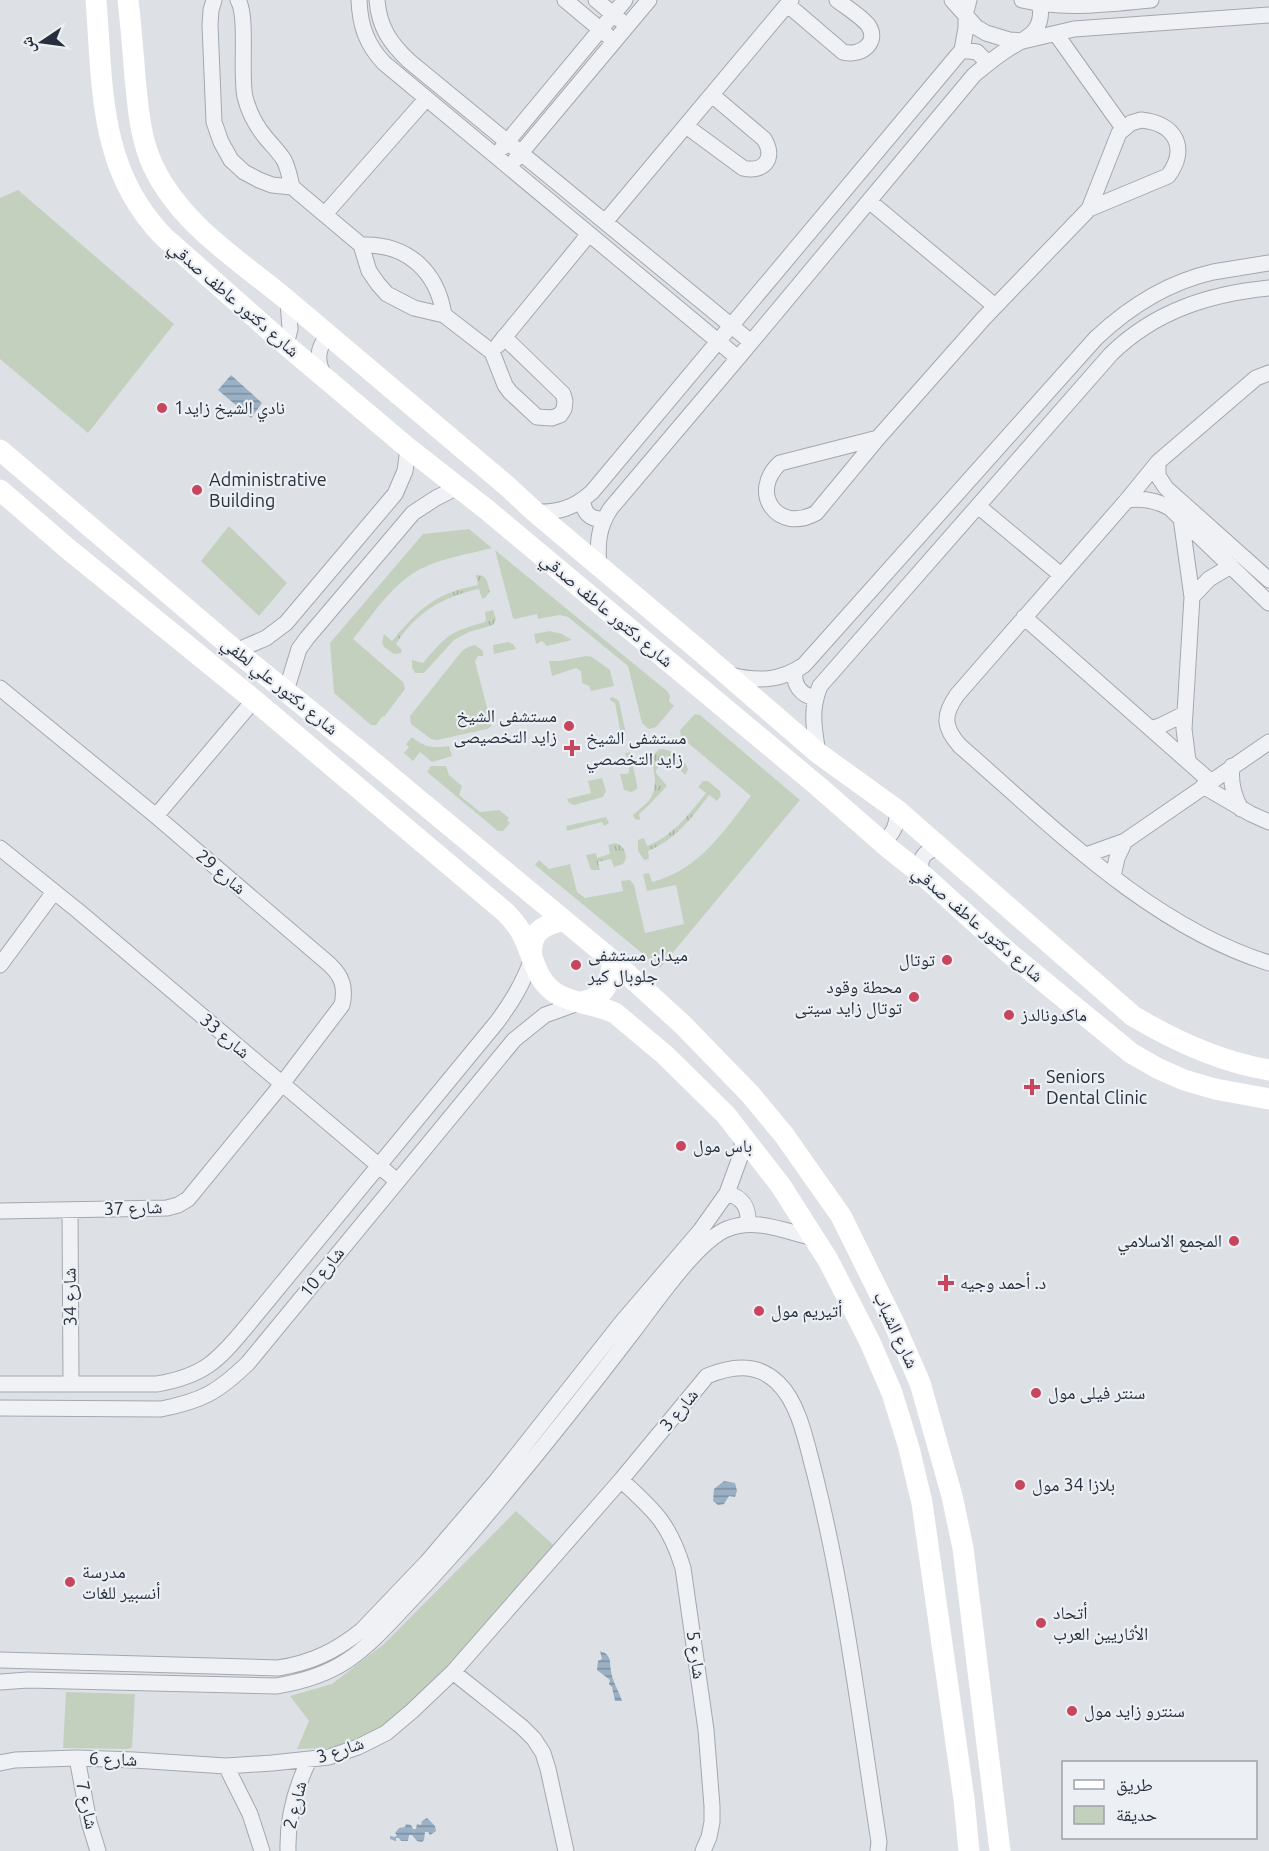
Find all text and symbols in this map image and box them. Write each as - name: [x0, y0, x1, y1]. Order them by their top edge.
- north arrow: [12, 12, 72, 72]
- text: ش: [17, 35, 39, 56]
- street label: شارع دكتور عاطف صدقي: [162, 236, 304, 365]
- place label: نادي الشيخ زايد1: [174, 397, 285, 423]
- marker: نادي الشيخ زايد1: [155, 401, 169, 415]
- place label: Administrative Building: [209, 469, 327, 510]
- marker: Administrative Building: [190, 483, 204, 497]
- street label: شارع دكتور عاطف صدقي: [534, 548, 678, 675]
- street label: شارع دكتور علي لطفي: [215, 632, 343, 743]
- place label: مستشفى الشيخ زايد التخصيصى: [454, 705, 557, 748]
- marker: مستشفى الشيخ زايد التخصيصى: [562, 719, 576, 733]
- place label: مستشفى الشيخ زايد التخصصي: [586, 727, 687, 774]
- marker: مستشفى الشيخ زايد التخصصي: [563, 739, 581, 757]
- street label: شارع 29: [191, 845, 251, 899]
- street label: شارع دكتور عاطف صدقي: [906, 861, 1048, 990]
- place label: ميدان مستشفى جلوبال كير: [587, 944, 688, 987]
- place label: توتال: [899, 949, 935, 971]
- marker: توتال: [940, 953, 954, 967]
- marker: ميدان مستشفى جلوبال كير: [569, 958, 583, 972]
- place label: محطة وقود توتال زايد سيتى: [795, 976, 902, 1019]
- marker: محطة وقود توتال زايد سيتى: [907, 990, 921, 1004]
- place label: ماكدونالدز: [1020, 1004, 1087, 1025]
- marker: ماكدونالدز: [1002, 1008, 1016, 1022]
- street label: شارع 33: [195, 1009, 255, 1063]
- place label: Seniors Dental Clinic: [1046, 1066, 1147, 1107]
- marker: Seniors Dental Clinic: [1023, 1078, 1041, 1096]
- place label: باس مول: [693, 1135, 752, 1157]
- marker: باس مول: [674, 1139, 688, 1153]
- street label: شارع 37: [103, 1196, 163, 1220]
- place label: المجمع الاسلامي: [1117, 1230, 1222, 1256]
- marker: المجمع الاسلامي: [1227, 1234, 1241, 1248]
- street label: شارع 10: [295, 1242, 349, 1302]
- street label: شارع 34: [58, 1267, 82, 1327]
- place label: د. أحمد وجيه: [960, 1272, 1046, 1293]
- marker: د. أحمد وجيه: [937, 1274, 955, 1292]
- street label: شارع الشباب: [869, 1288, 923, 1372]
- place label: أتيريم مول: [771, 1300, 842, 1323]
- marker: أتيريم مول: [752, 1304, 766, 1318]
- place label: سنتر فيلى مول: [1048, 1382, 1145, 1404]
- street label: شارع 3: [655, 1384, 703, 1436]
- marker: سنتر فيلى مول: [1029, 1386, 1043, 1400]
- place label: بلازا 34 مول: [1032, 1474, 1115, 1496]
- marker: بلازا 34 مول: [1013, 1478, 1027, 1492]
- place label: مدرسة أنسبير للغات: [82, 1561, 160, 1604]
- marker: مدرسة أنسبير للغات: [63, 1575, 77, 1589]
- place label: أتحاد الأثاريين العرب: [1053, 1602, 1148, 1645]
- marker: أتحاد الأثاريين العرب: [1034, 1616, 1048, 1630]
- street label: شارع 5: [682, 1629, 710, 1681]
- place label: سنترو زايد مول: [1084, 1700, 1185, 1722]
- marker: سنترو زايد مول: [1065, 1704, 1079, 1718]
- street label: شارع 3: [314, 1732, 366, 1768]
- street label: شارع 6: [88, 1747, 138, 1771]
- legend: [1062, 1761, 1257, 1839]
- text: طريق: [1116, 1774, 1153, 1796]
- street label: شارع 7: [71, 1779, 103, 1831]
- street label: شارع 2: [278, 1779, 312, 1831]
- text: حديقة: [1116, 1804, 1157, 1825]

